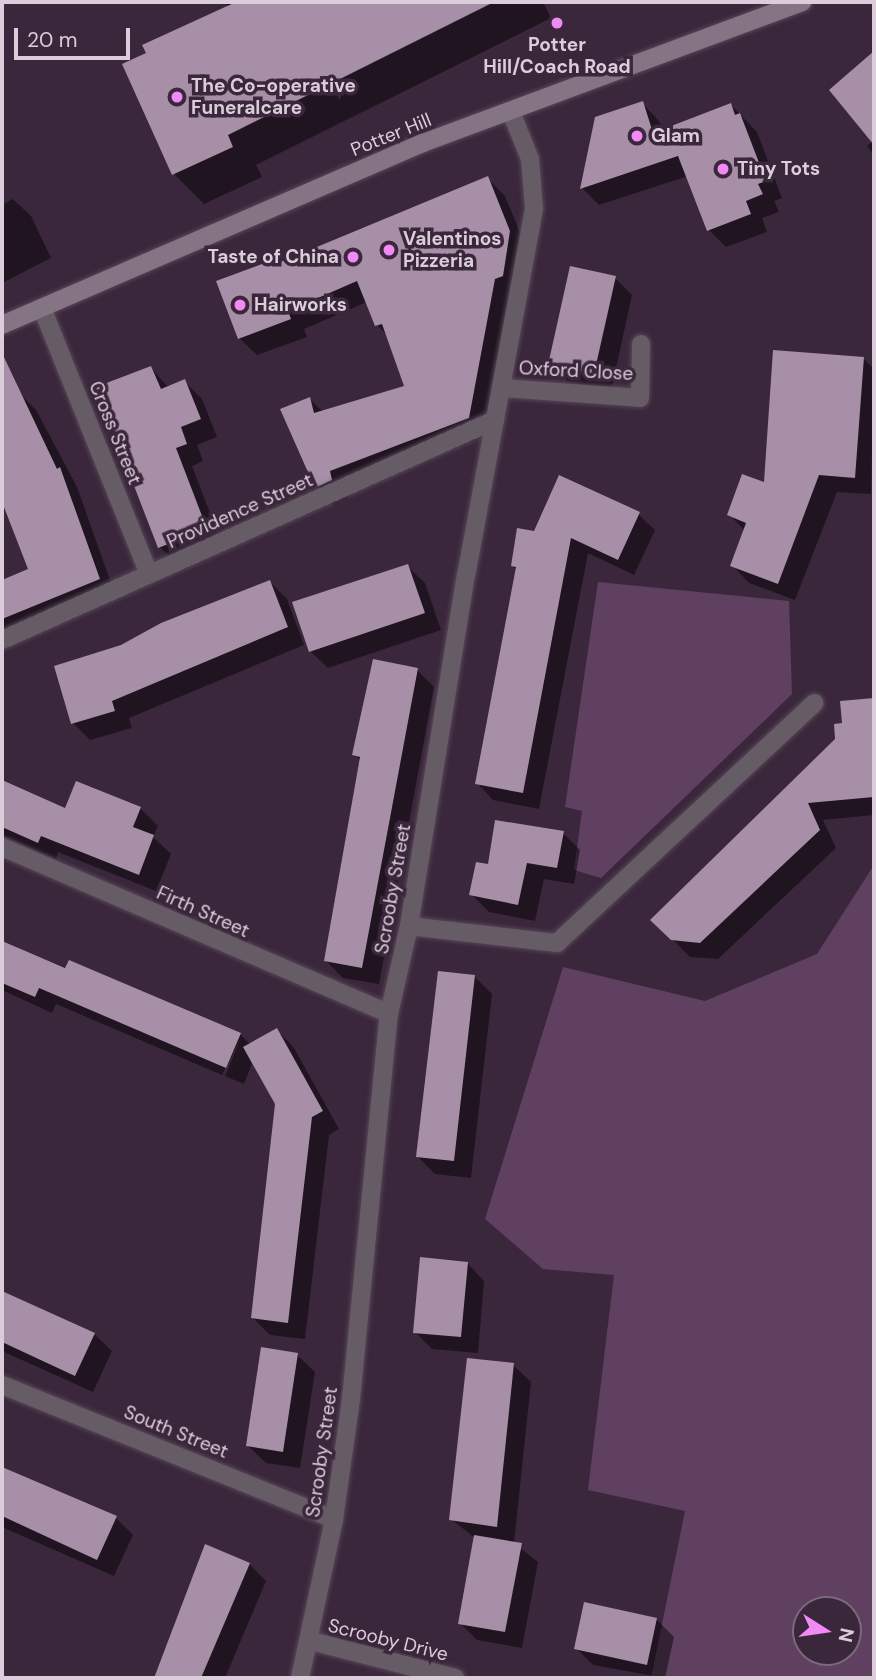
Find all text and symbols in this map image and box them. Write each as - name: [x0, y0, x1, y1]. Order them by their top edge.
- scale bar: [18, 14, 133, 58]
- marker: Potter Hill/Coach Road: [549, 15, 565, 31]
- text: 20 m: [27, 26, 78, 54]
- place label: Potter Hill/Coach Road: [483, 34, 631, 78]
- place label: The Co-operative Funeralcare: [191, 75, 356, 119]
- marker: The Co-operative Funeralcare: [169, 89, 185, 105]
- street label: Potter Hill: [347, 109, 435, 161]
- place label: Glam: [651, 125, 700, 147]
- marker: Glam: [629, 128, 645, 144]
- place label: Tiny Tots: [737, 158, 820, 180]
- marker: Tiny Tots: [715, 161, 731, 177]
- place label: Valentinos Pizzeria: [403, 228, 501, 272]
- marker: Valentinos Pizzeria: [381, 242, 397, 258]
- place label: Taste of China: [208, 246, 339, 268]
- marker: Taste of China: [345, 249, 361, 265]
- place label: Hairworks: [254, 294, 347, 316]
- marker: Hairworks: [232, 297, 248, 313]
- street label: Oxford Close: [518, 357, 634, 385]
- street label: Cross Street: [84, 378, 146, 488]
- street label: Providence Street: [164, 469, 316, 553]
- street label: Scrooby Street: [370, 822, 416, 956]
- street label: Firth Street: [153, 881, 253, 943]
- street label: Scrooby Street: [302, 1385, 342, 1519]
- street label: South Street: [121, 1401, 231, 1463]
- north arrow: [792, 1596, 862, 1666]
- street label: Scrooby Drive: [326, 1614, 450, 1666]
- text: N: [832, 1626, 860, 1644]

